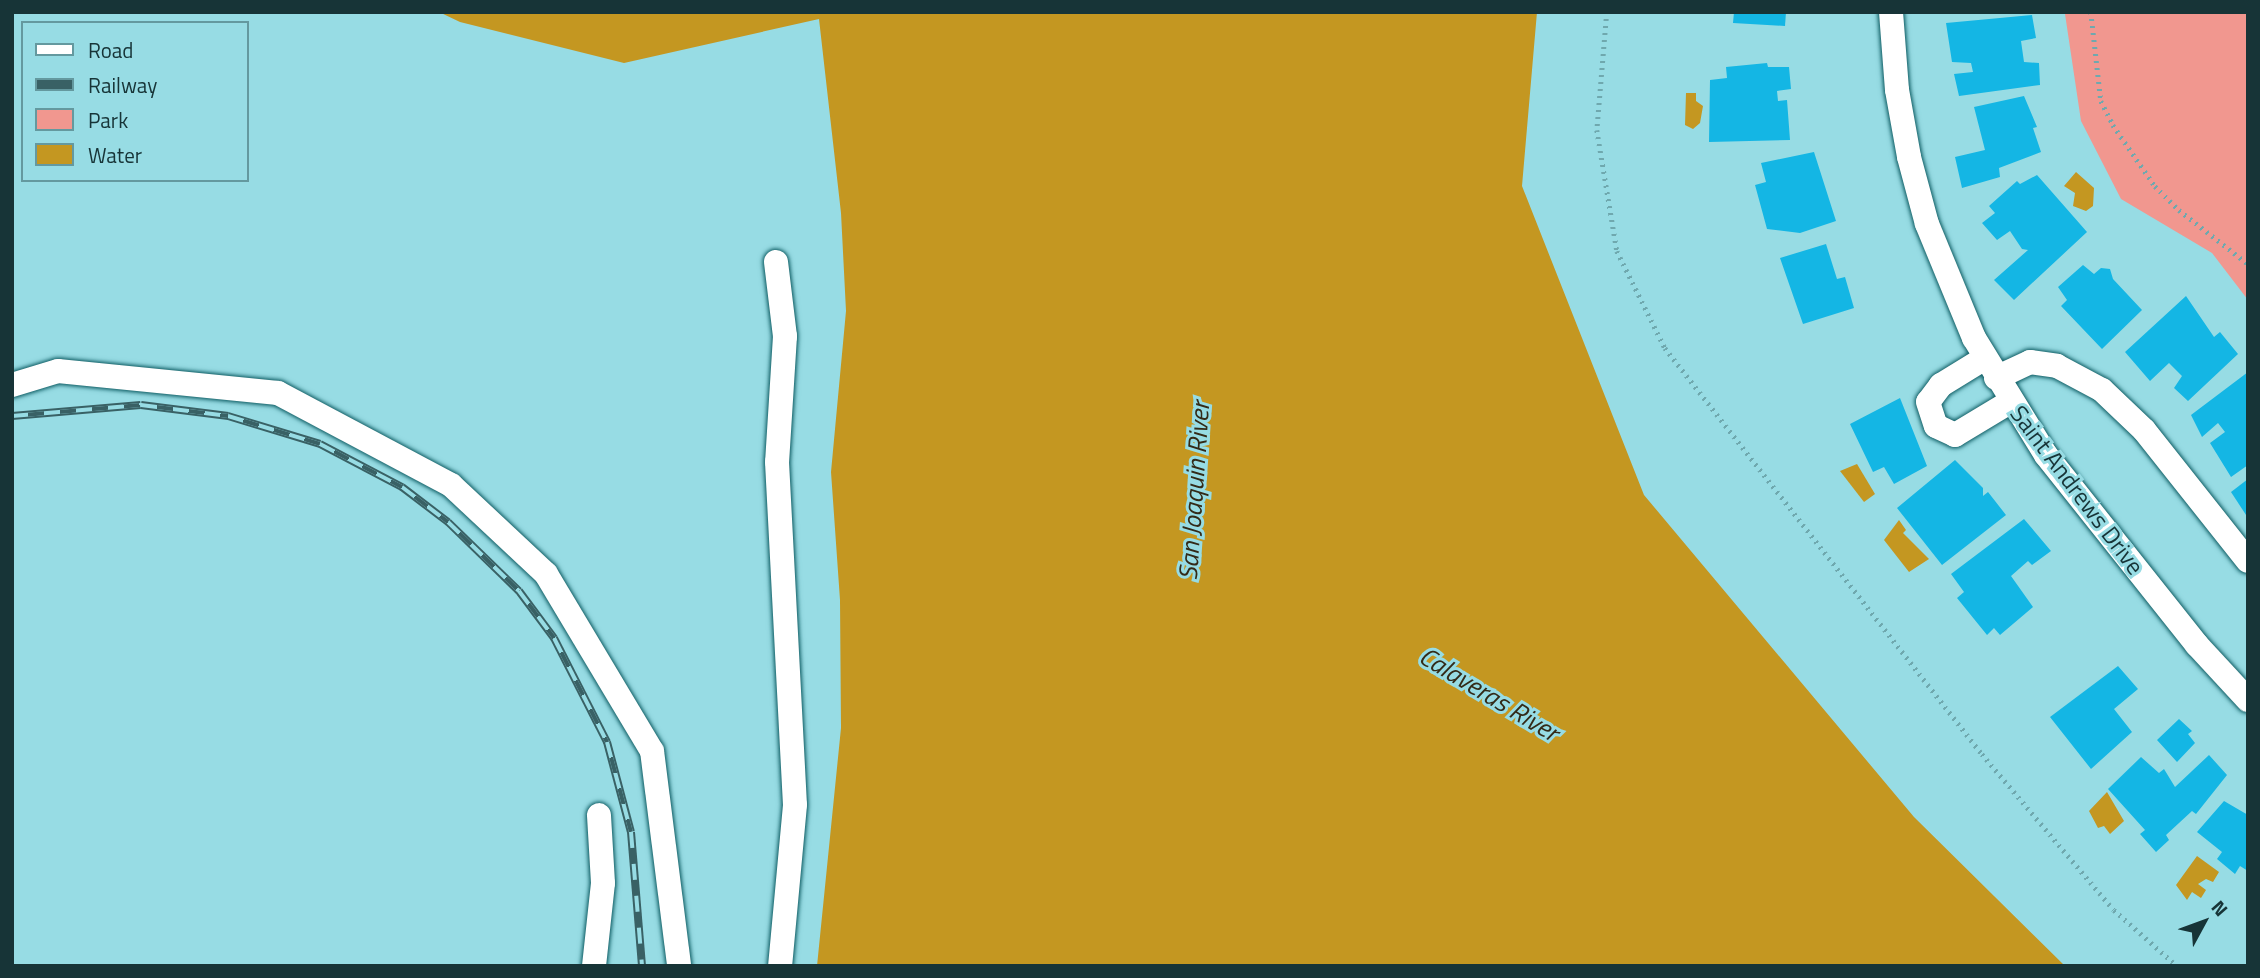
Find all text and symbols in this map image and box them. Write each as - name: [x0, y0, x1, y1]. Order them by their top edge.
- legend: [21, 21, 248, 182]
- text: Road: [88, 34, 133, 66]
- text: Railway: [88, 69, 157, 101]
- text: Park: [88, 104, 128, 136]
- text: Water: [88, 139, 142, 171]
- street label: Saint Andrews Drive: [2004, 400, 2150, 580]
- water label: San Joaquin River: [1172, 401, 1216, 581]
- water label: Calaveras River: [1414, 640, 1564, 748]
- north arrow: [2169, 887, 2239, 957]
- text: N: [2205, 893, 2235, 922]

